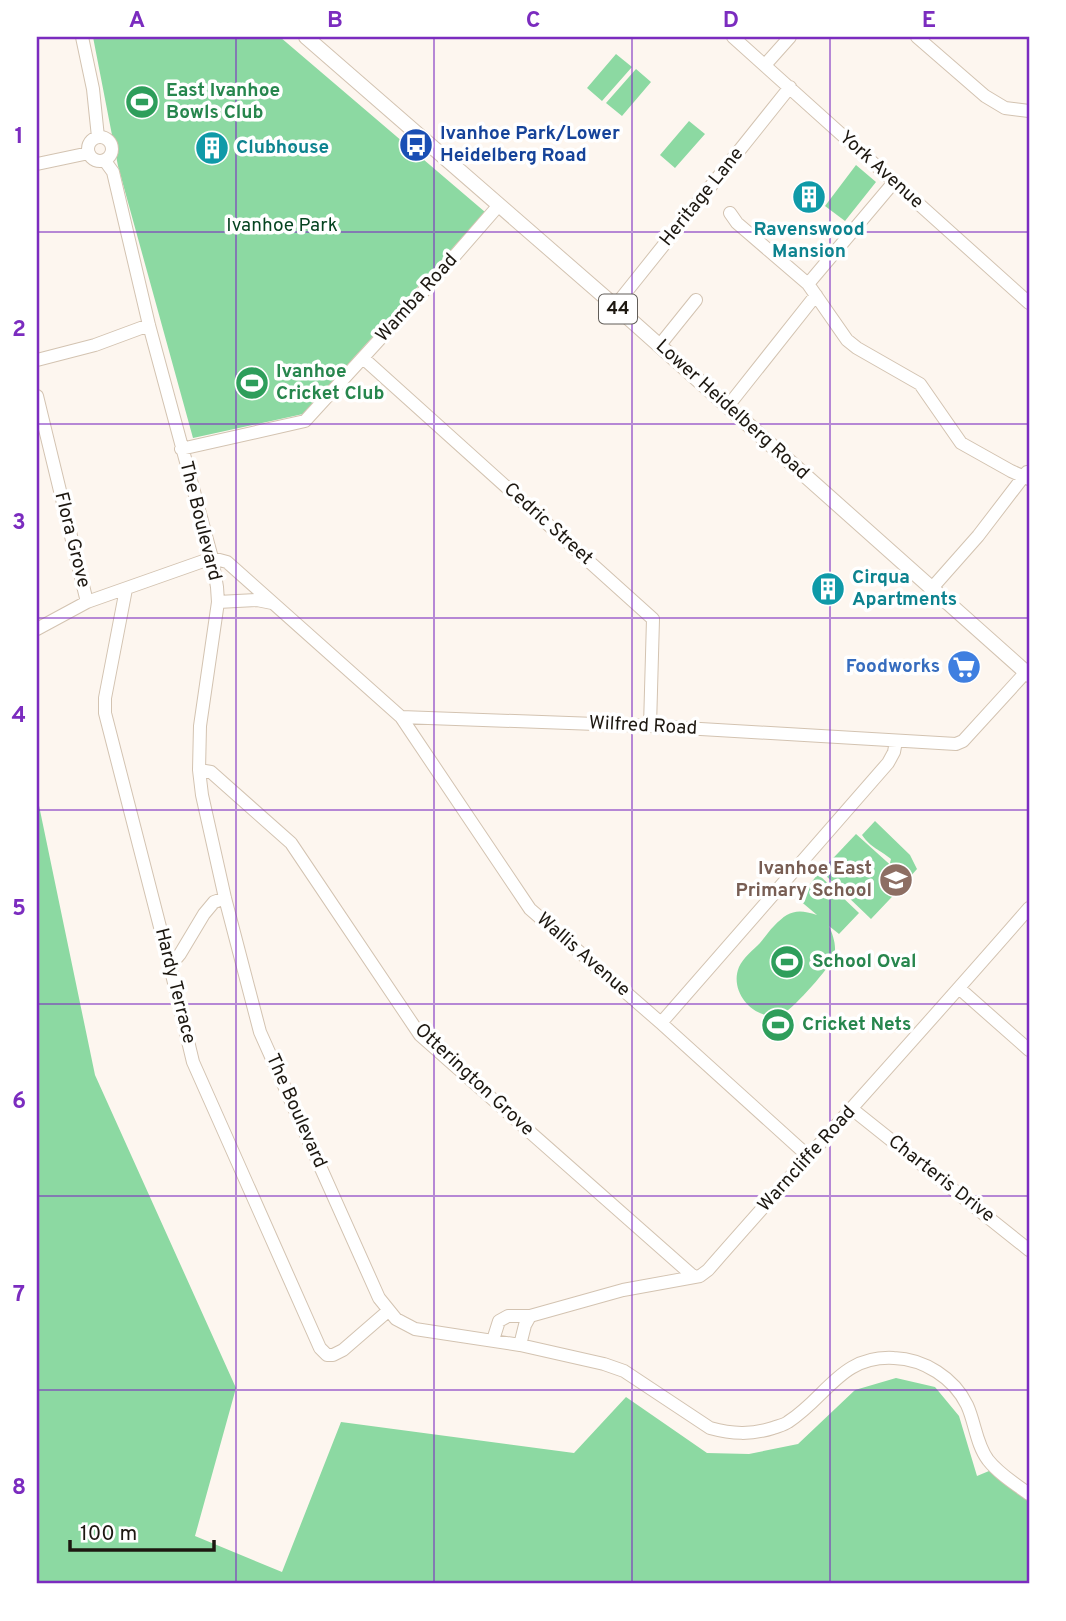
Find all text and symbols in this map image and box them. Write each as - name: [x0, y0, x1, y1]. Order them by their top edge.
- text: A: [129, 7, 145, 36]
- text: B: [327, 7, 343, 36]
- text: C: [526, 7, 540, 36]
- text: D: [723, 7, 739, 36]
- text: E: [922, 7, 936, 36]
- place label: East Ivanhoe Bowls Club: [166, 79, 280, 125]
- sports icon: East Ivanhoe Bowls Club: [123, 83, 161, 121]
- place label: Ivanhoe Park/Lower Heidelberg Road: [440, 122, 620, 168]
- text: 1: [14, 123, 24, 152]
- bus stop icon: Ivanhoe Park/Lower Heidelberg Road: [397, 126, 435, 164]
- street label: York Avenue: [834, 126, 928, 214]
- building icon: Clubhouse: [193, 129, 231, 167]
- place label: Clubhouse: [236, 136, 329, 160]
- street label: Heritage Lane: [655, 143, 749, 251]
- building icon: Ravenswood Mansion: [790, 178, 828, 216]
- park label: Ivanhoe Park: [226, 214, 338, 238]
- place label: Ravenswood Mansion: [753, 218, 865, 264]
- street label: Wamba Road: [371, 249, 463, 347]
- road number: 44: [599, 295, 637, 324]
- text: 2: [12, 316, 26, 345]
- street label: Lower Heidelberg Road: [650, 335, 814, 485]
- place label: Ivanhoe Cricket Club: [276, 360, 384, 406]
- sports icon: Ivanhoe Cricket Club: [233, 364, 271, 402]
- street label: The Boulevard: [174, 459, 226, 583]
- street label: Cedric Street: [498, 478, 598, 570]
- street label: Flora Grove: [49, 490, 95, 590]
- text: 3: [12, 509, 26, 538]
- place label: Cirqua Apartments: [852, 566, 957, 612]
- building icon: Cirqua Apartments: [809, 570, 847, 608]
- supermarket icon: Foodworks: [945, 648, 983, 686]
- place label: Foodworks: [846, 655, 940, 679]
- text: 4: [12, 702, 26, 731]
- street label: Wilfred Road: [588, 711, 698, 741]
- place label: Ivanhoe East Primary School: [736, 857, 872, 903]
- school or university icon: Ivanhoe East Primary School: [877, 861, 915, 899]
- text: 5: [12, 895, 26, 924]
- street label: Wallis Avenue: [531, 908, 635, 1002]
- street label: Hardy Terrace: [149, 926, 201, 1046]
- sports icon: School Oval: [768, 943, 806, 981]
- place label: School Oval: [812, 950, 916, 974]
- sports icon: Cricket Nets: [759, 1006, 797, 1044]
- place label: Cricket Nets: [802, 1013, 911, 1037]
- street label: Otterington Grove: [409, 1018, 539, 1142]
- street label: The Boulevard: [260, 1050, 332, 1172]
- text: 6: [12, 1088, 26, 1117]
- street label: Warncliffe Road: [753, 1101, 861, 1217]
- street label: Charteris Drive: [883, 1130, 999, 1228]
- text: 7: [13, 1281, 25, 1310]
- text: 8: [12, 1474, 26, 1503]
- scale bar: [70, 1509, 214, 1553]
- text: 100 m: [80, 1521, 137, 1548]

